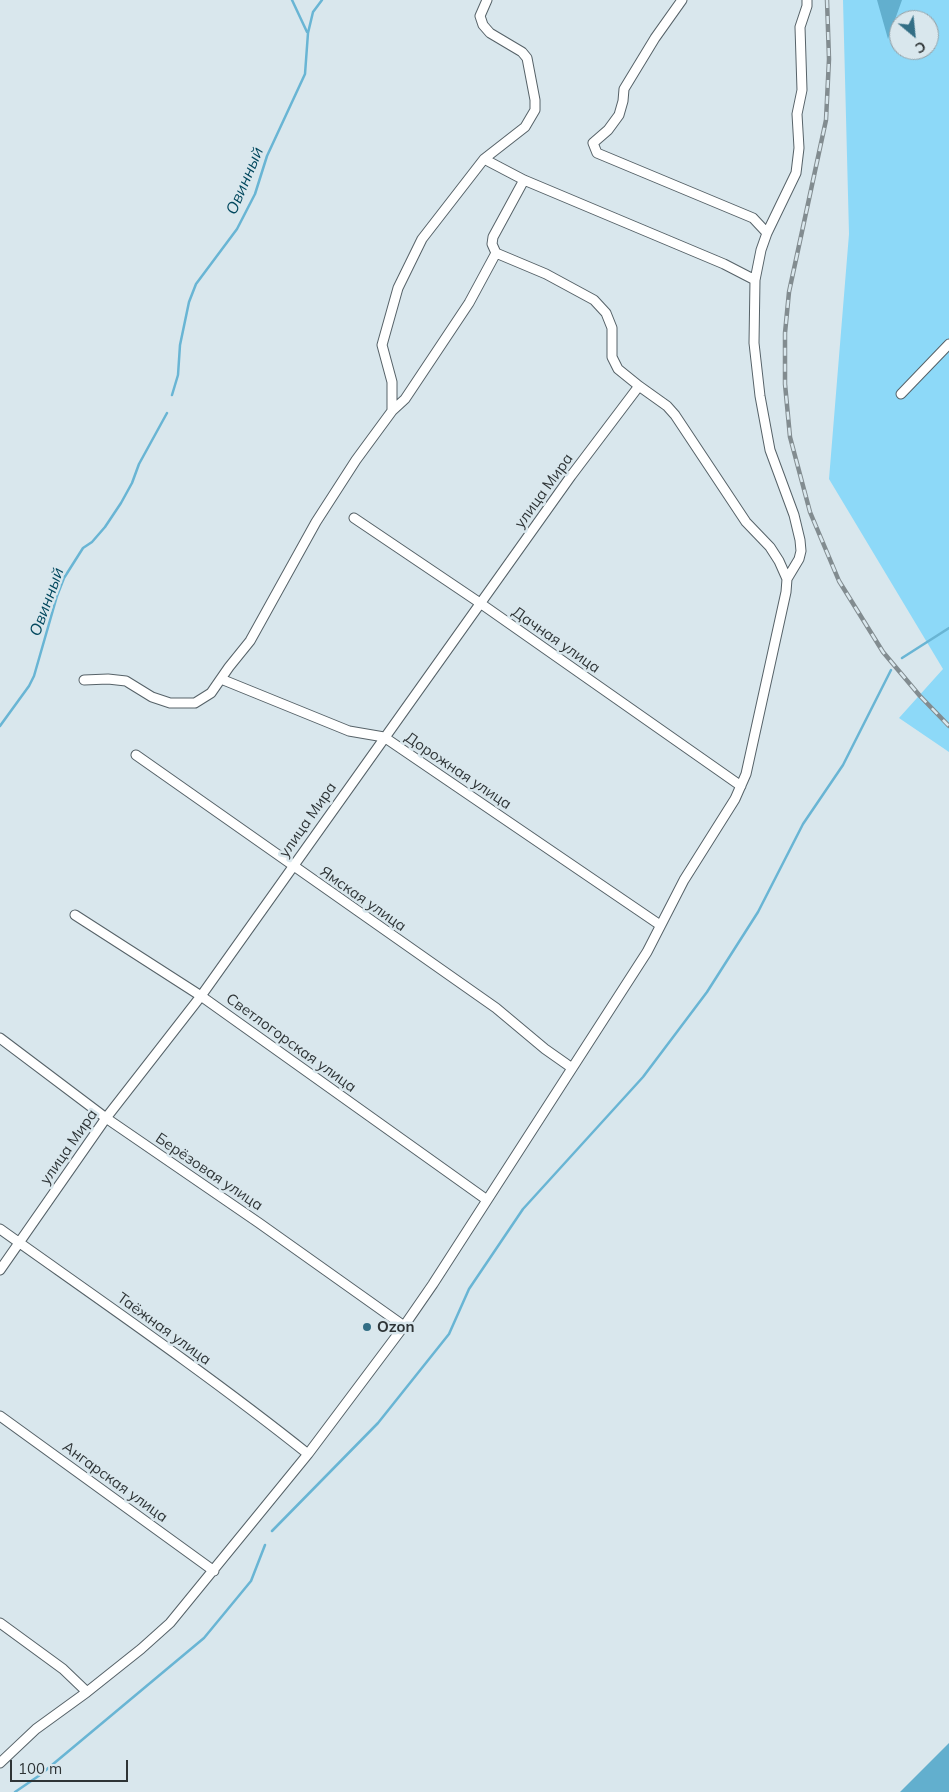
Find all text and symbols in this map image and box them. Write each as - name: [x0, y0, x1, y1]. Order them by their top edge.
- north arrow: [889, 10, 939, 60]
- text: С: [912, 37, 929, 58]
- water label: Овинный: [222, 144, 268, 218]
- street label: улица Мира: [511, 450, 577, 532]
- water label: Овинный: [26, 565, 68, 639]
- street label: Дачная улица: [508, 603, 604, 677]
- street label: Дорожная улица: [401, 729, 515, 813]
- street label: улица Мира: [275, 779, 341, 861]
- street label: Ямская улица: [316, 863, 410, 935]
- street label: Светлогорская улица: [222, 990, 360, 1096]
- street label: улица Мира: [36, 1106, 102, 1188]
- street label: Берёзовая улица: [152, 1129, 266, 1215]
- street label: Таёжная улица: [114, 1289, 214, 1369]
- place label: Ozon: [377, 1318, 414, 1336]
- marker: Ozon: [361, 1321, 373, 1333]
- street label: Ангарская улица: [59, 1438, 171, 1526]
- scale bar: [12, 1750, 130, 1782]
- text: 100 m: [18, 1759, 62, 1778]

